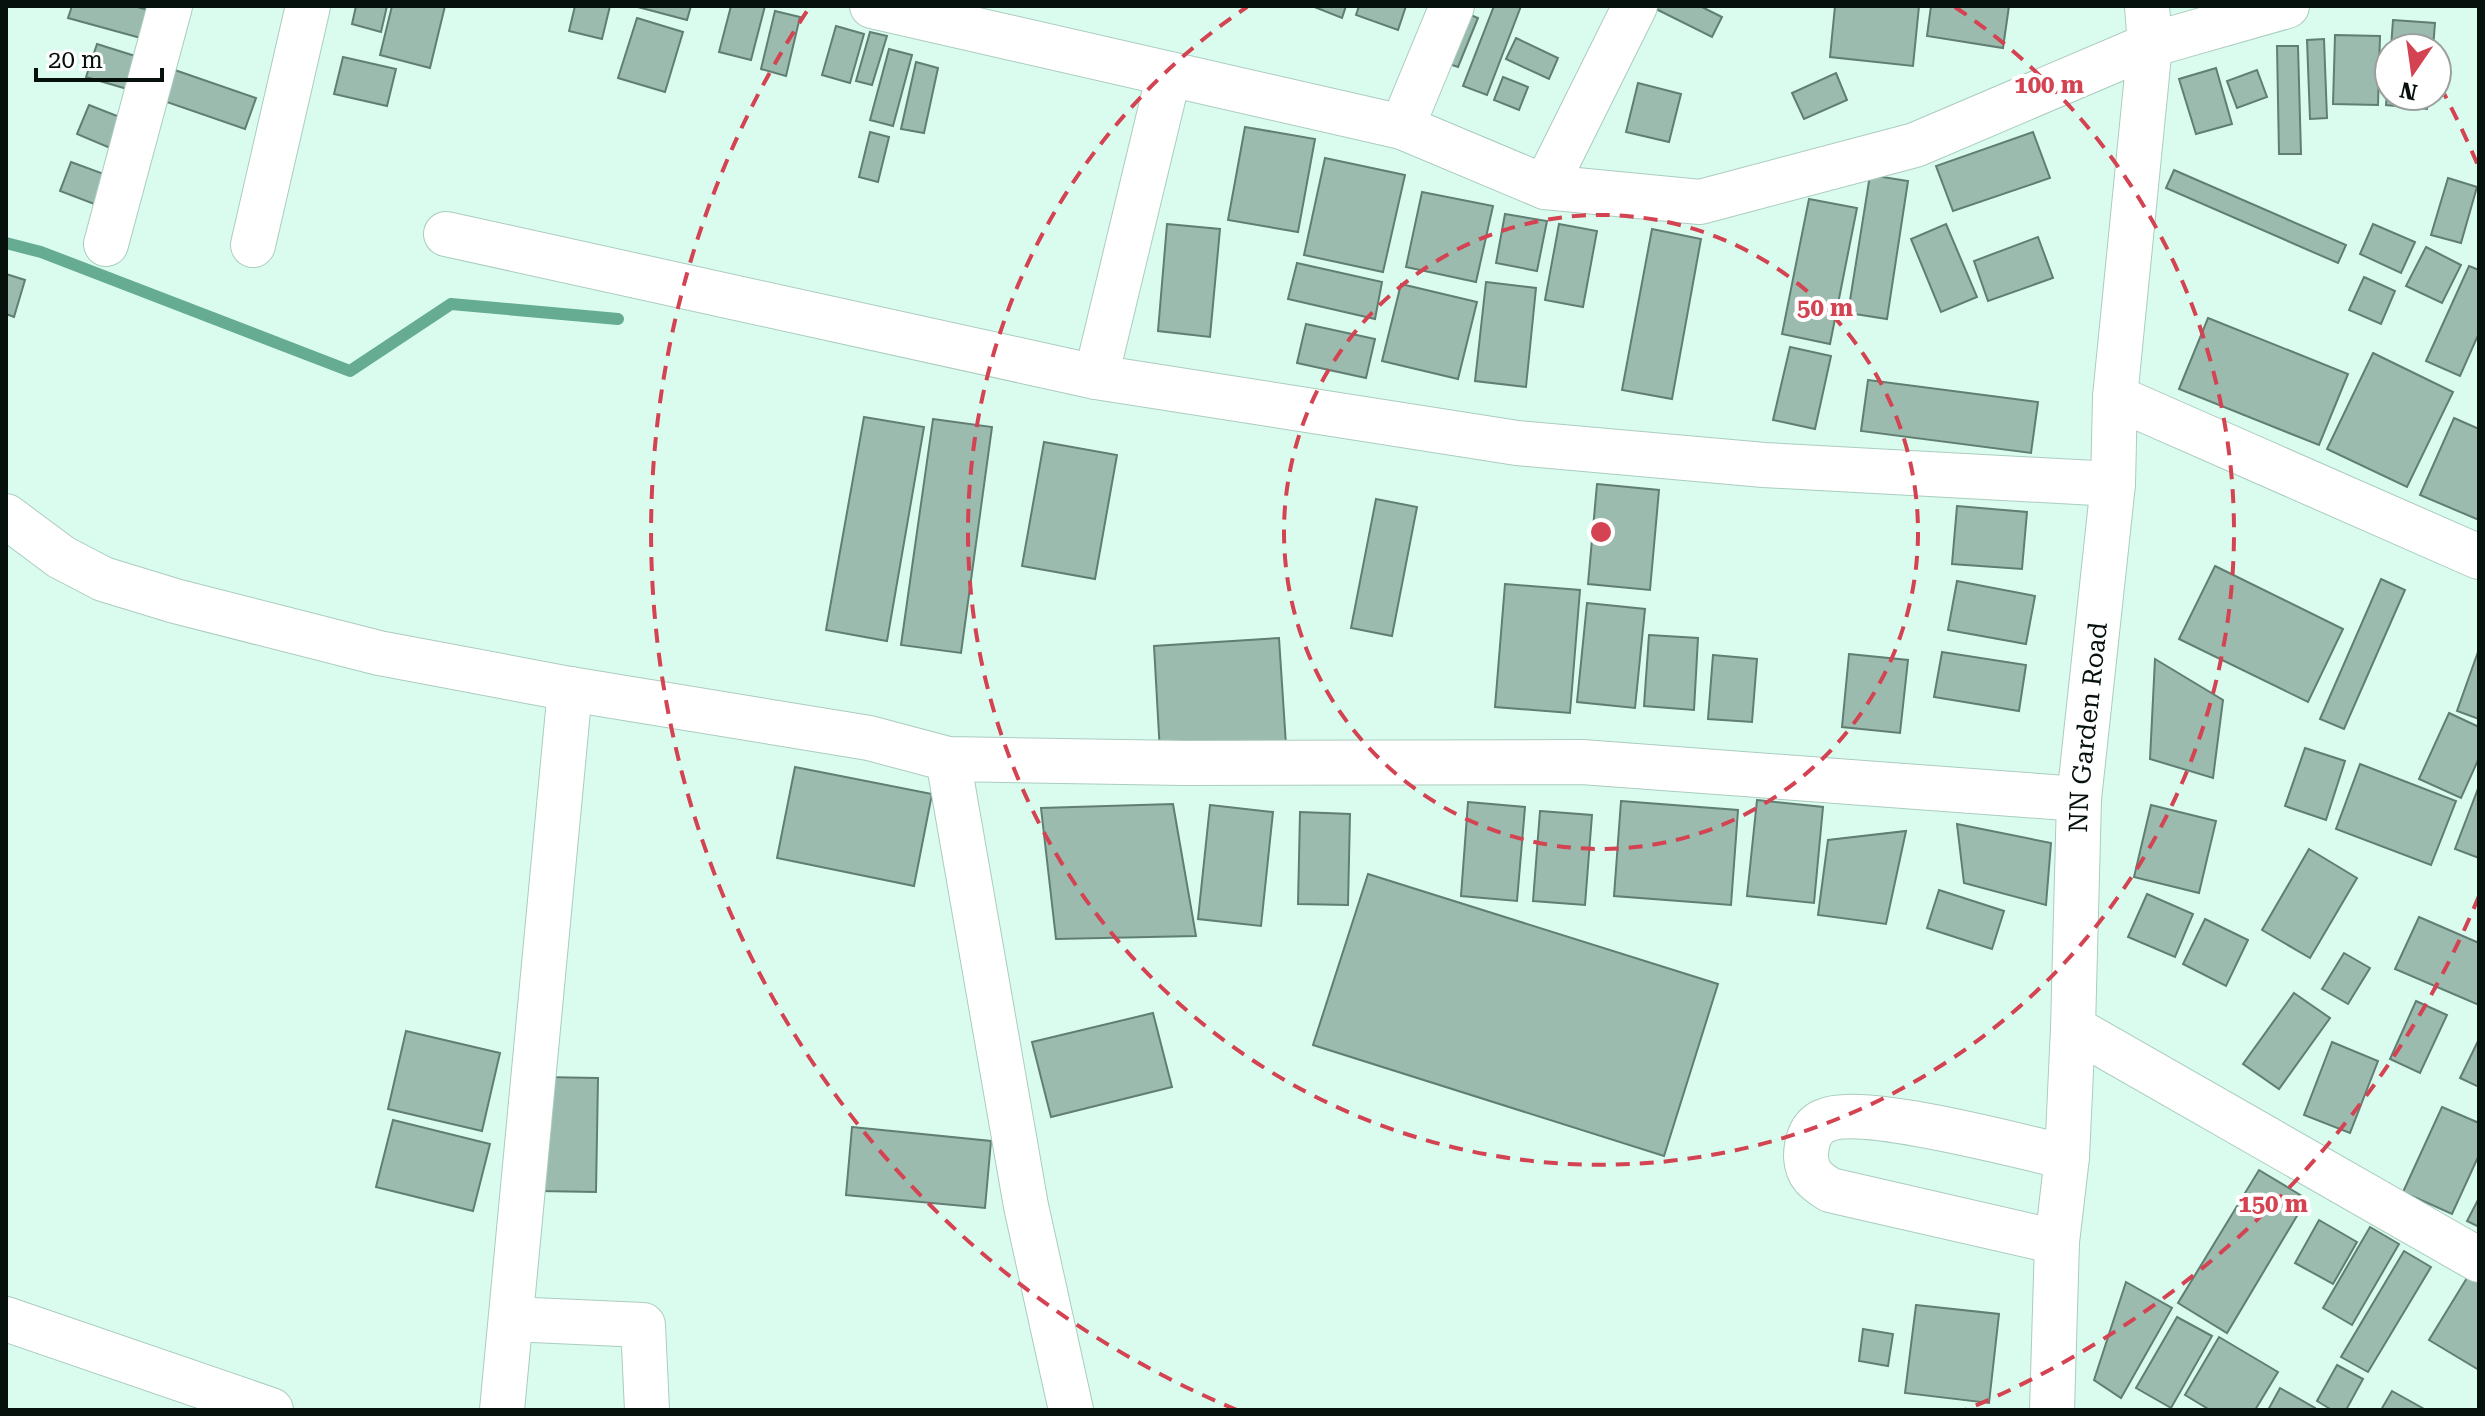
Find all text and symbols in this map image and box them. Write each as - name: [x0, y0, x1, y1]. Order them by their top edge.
- scale bar: [36, 32, 162, 82]
- north arrow: [2373, 32, 2453, 112]
- text: 20 m: [48, 46, 103, 74]
- text: 100 m: [2014, 71, 2084, 99]
- text: N: [2397, 77, 2420, 105]
- text: 50 m: [1797, 294, 1853, 322]
- centre of rings: [1587, 518, 1615, 546]
- street label: NN Garden Road: [2063, 620, 2113, 833]
- text: 150 m: [2238, 1190, 2308, 1218]

